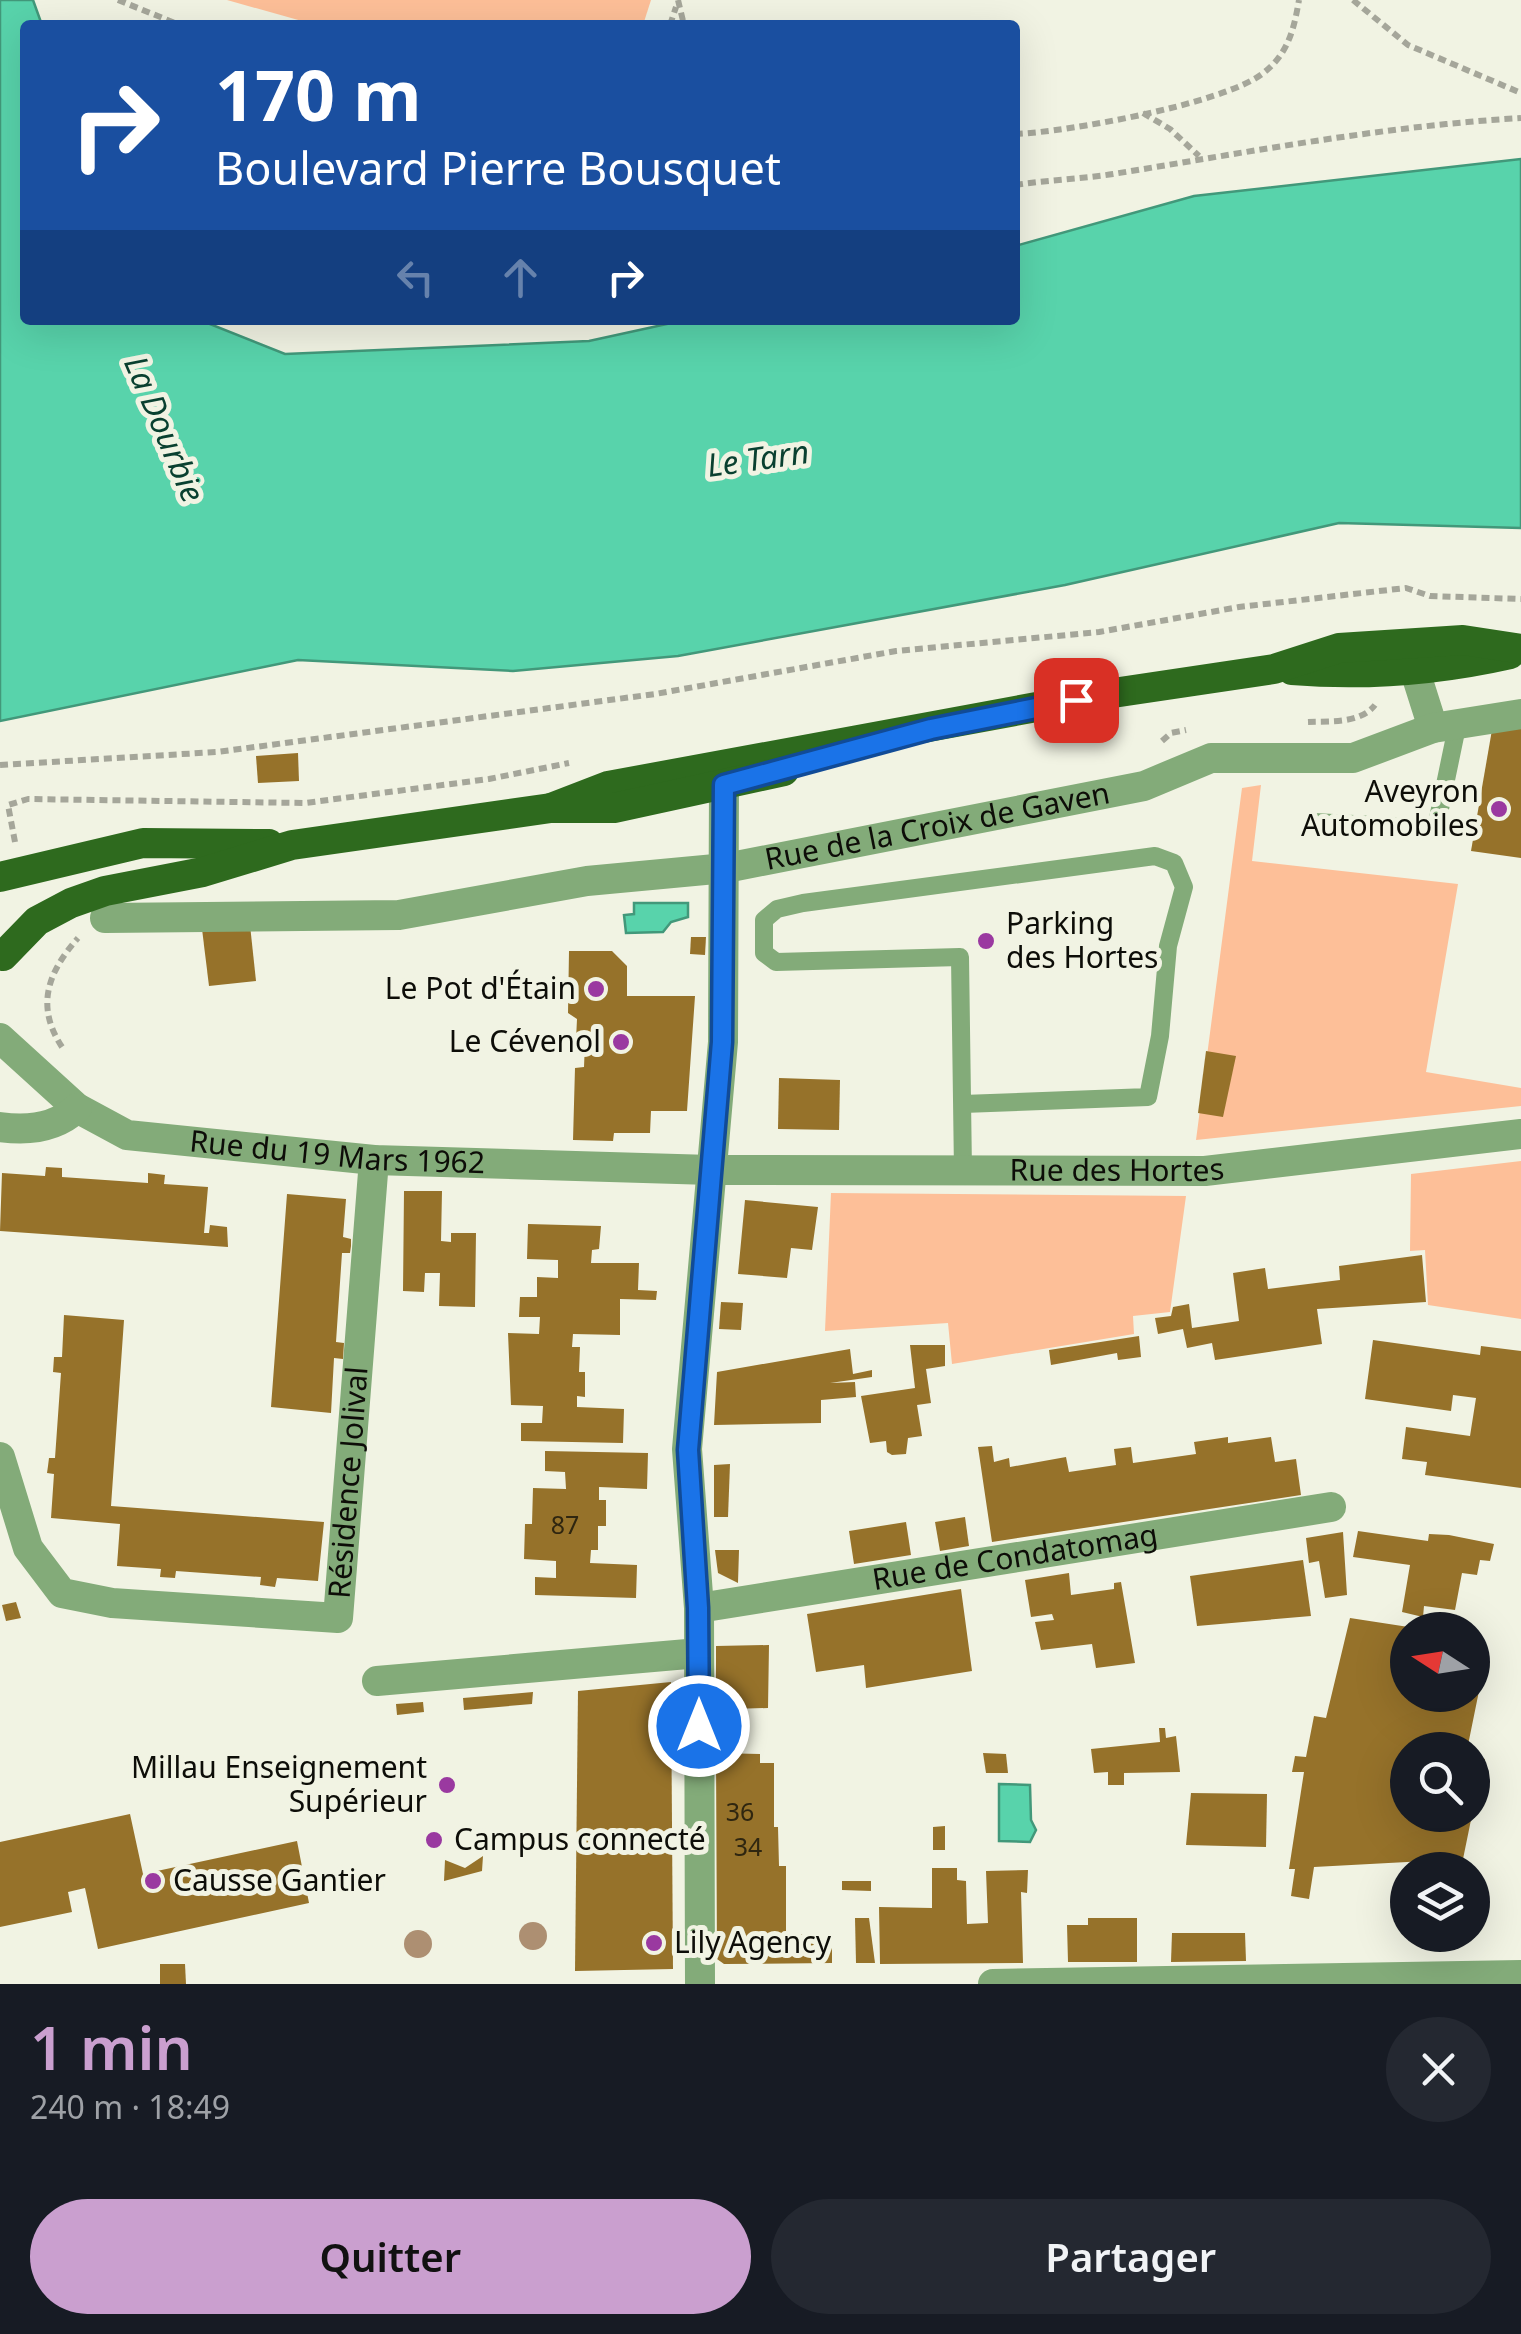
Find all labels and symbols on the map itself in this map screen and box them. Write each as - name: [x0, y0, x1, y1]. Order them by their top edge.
- water label: La Dourbie: [115, 349, 215, 508]
- water label: Le Tarn: [704, 429, 812, 486]
- pin: [1034, 658, 1119, 743]
- place label: Aveyron Automobiles: [1301, 770, 1479, 845]
- street label: Rue de la Croix de Gaven: [761, 771, 1113, 879]
- marker: Aveyron Automobiles: [1488, 798, 1510, 820]
- place label: Parking des Hortes: [1006, 902, 1158, 977]
- marker: Parking des Hortes: [975, 930, 997, 952]
- place label: Le Pot d'Étain: [385, 967, 576, 1008]
- marker: Le Pot d'Étain: [585, 978, 607, 1000]
- place label: Le Cévenol: [449, 1020, 601, 1061]
- marker: Le Cévenol: [610, 1031, 632, 1053]
- street label: Rue du 19 Mars 1962: [188, 1119, 486, 1182]
- street label: Rue des Hortes: [1009, 1147, 1226, 1190]
- street label: Résidence Jolival: [318, 1365, 377, 1600]
- house number: 87: [551, 1507, 579, 1541]
- street label: Rue de Condatomag: [869, 1513, 1160, 1599]
- north arrow: [1390, 1612, 1490, 1712]
- position arrow: [647, 1674, 751, 1778]
- place label: Millau Enseignement Supérieur: [131, 1746, 427, 1821]
- marker: Millau Enseignement Supérieur: [436, 1774, 458, 1796]
- house number: 36: [726, 1794, 754, 1828]
- place label: Campus connecté: [454, 1818, 706, 1859]
- marker: Campus connecté: [423, 1829, 445, 1851]
- house number: 34: [734, 1829, 762, 1863]
- place label: Causse Gantier: [173, 1859, 386, 1900]
- marker: Causse Gantier: [142, 1870, 164, 1892]
- place label: Lily Agency: [674, 1921, 832, 1962]
- marker: Lily Agency: [643, 1932, 665, 1954]

